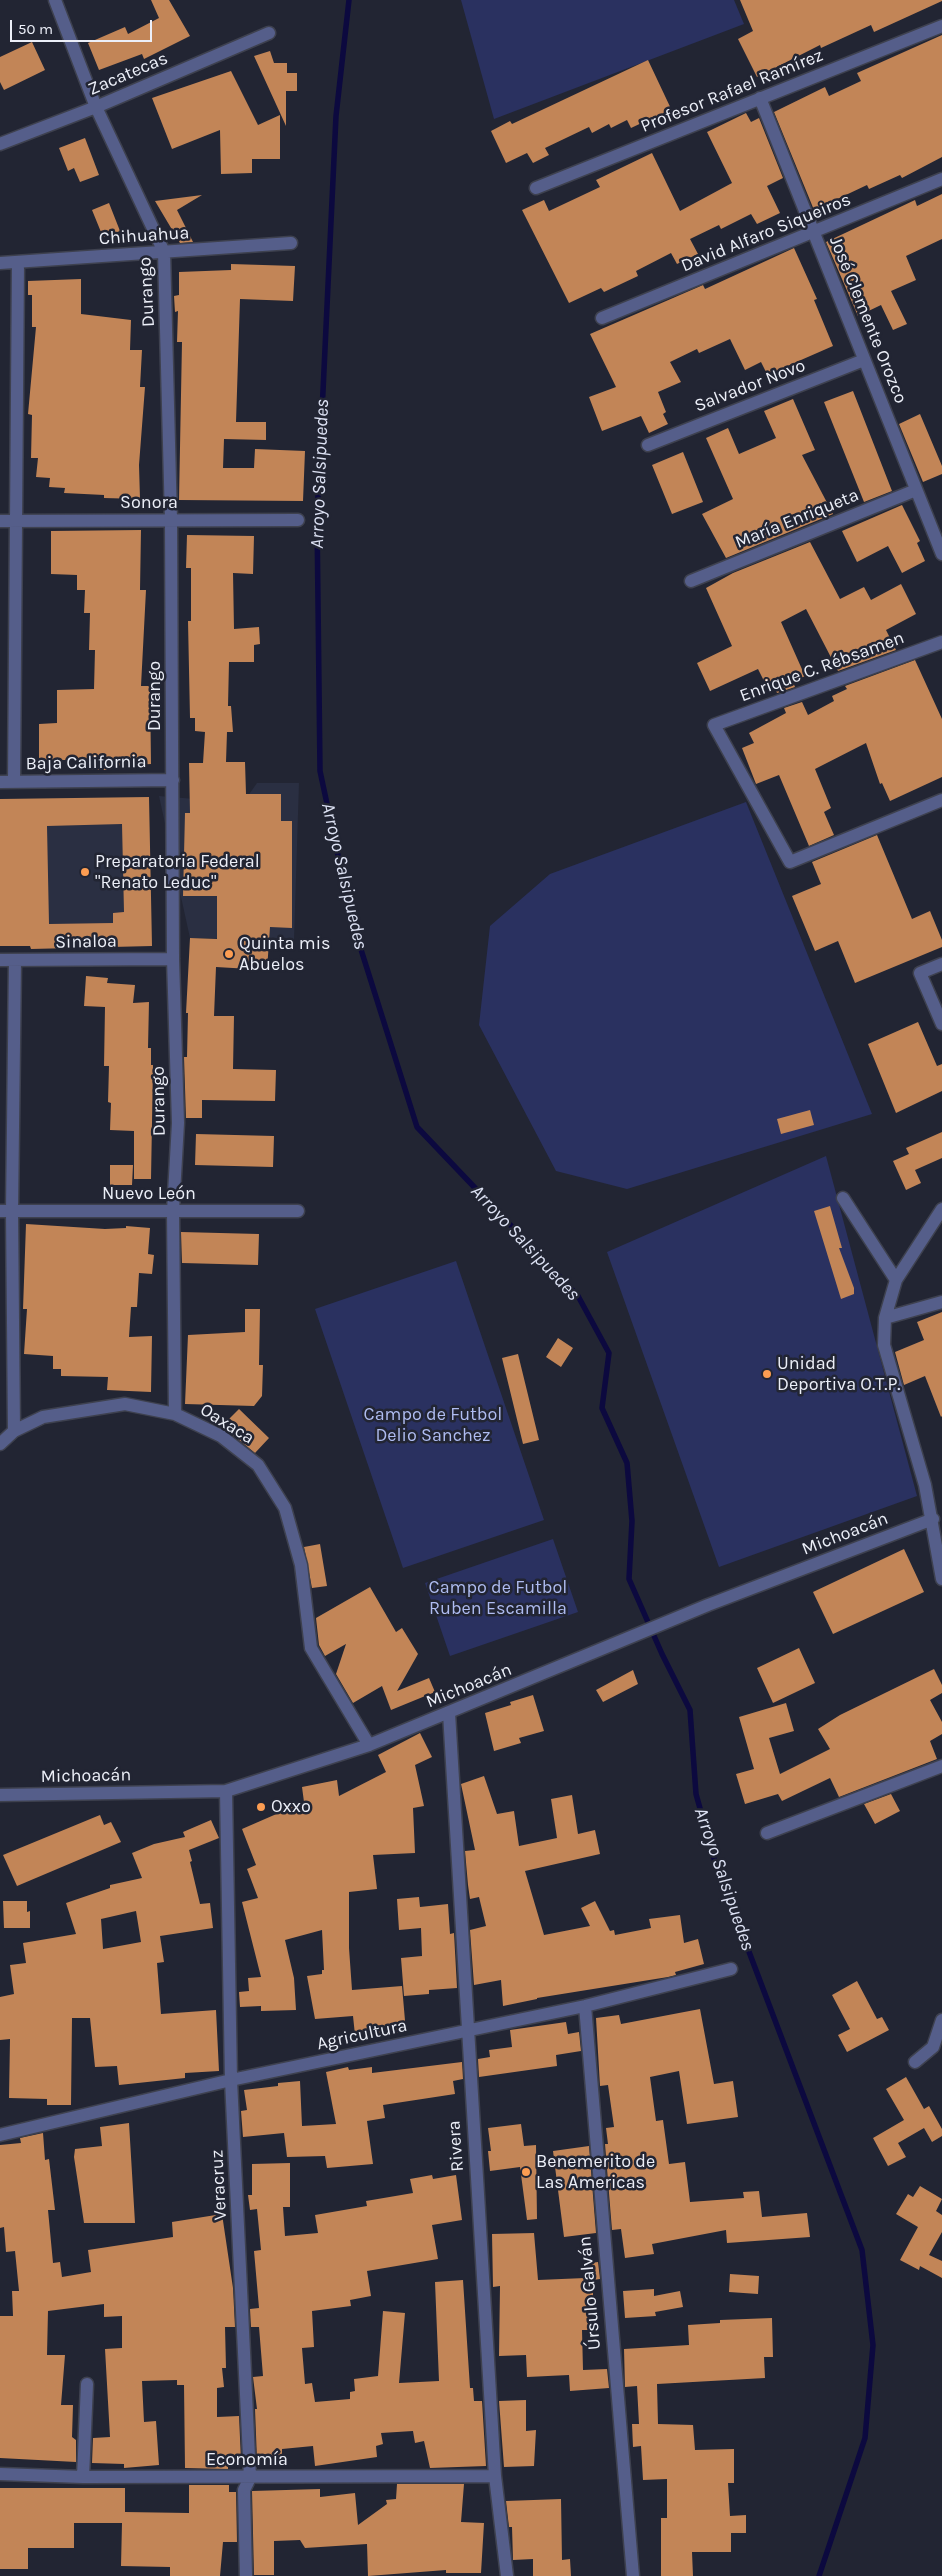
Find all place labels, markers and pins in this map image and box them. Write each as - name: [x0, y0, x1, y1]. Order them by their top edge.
- place label: Preparatoria Federal "Renato Leduc": [95, 851, 260, 894]
- marker: Preparatoria Federal "Renato Leduc": [79, 866, 91, 878]
- place label: Quinta mis Abuelos: [239, 933, 330, 976]
- marker: Quinta mis Abuelos: [223, 948, 235, 960]
- place label: Unidad Deportiva O.T.P.: [777, 1353, 901, 1396]
- marker: Unidad Deportiva O.T.P.: [761, 1368, 773, 1380]
- place label: Oxxo: [271, 1796, 311, 1818]
- marker: Oxxo: [255, 1801, 267, 1813]
- place label: Benemerito de Las Americas: [536, 2151, 655, 2194]
- marker: Benemerito de Las Americas: [520, 2166, 532, 2178]

